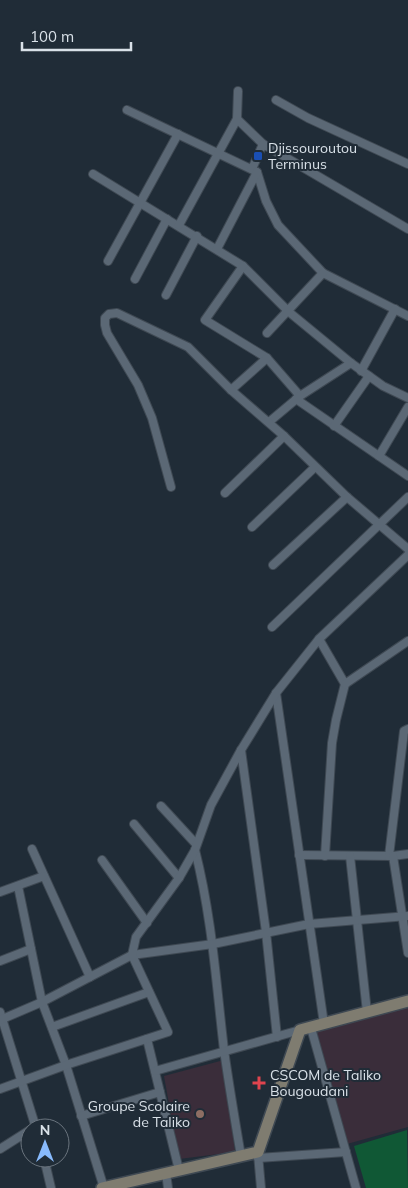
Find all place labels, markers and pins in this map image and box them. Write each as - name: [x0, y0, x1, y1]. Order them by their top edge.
- place label: Djissouroutou Terminus: [268, 139, 357, 173]
- marker: Djissouroutou Terminus: [252, 150, 264, 162]
- place label: CSCOM de Taliko Bougoudani: [270, 1066, 381, 1100]
- marker: CSCOM de Taliko Bougoudani: [252, 1076, 266, 1090]
- place label: Groupe Scolaire de Taliko: [88, 1097, 190, 1131]
- marker: Groupe Scolaire de Taliko: [194, 1108, 206, 1120]

